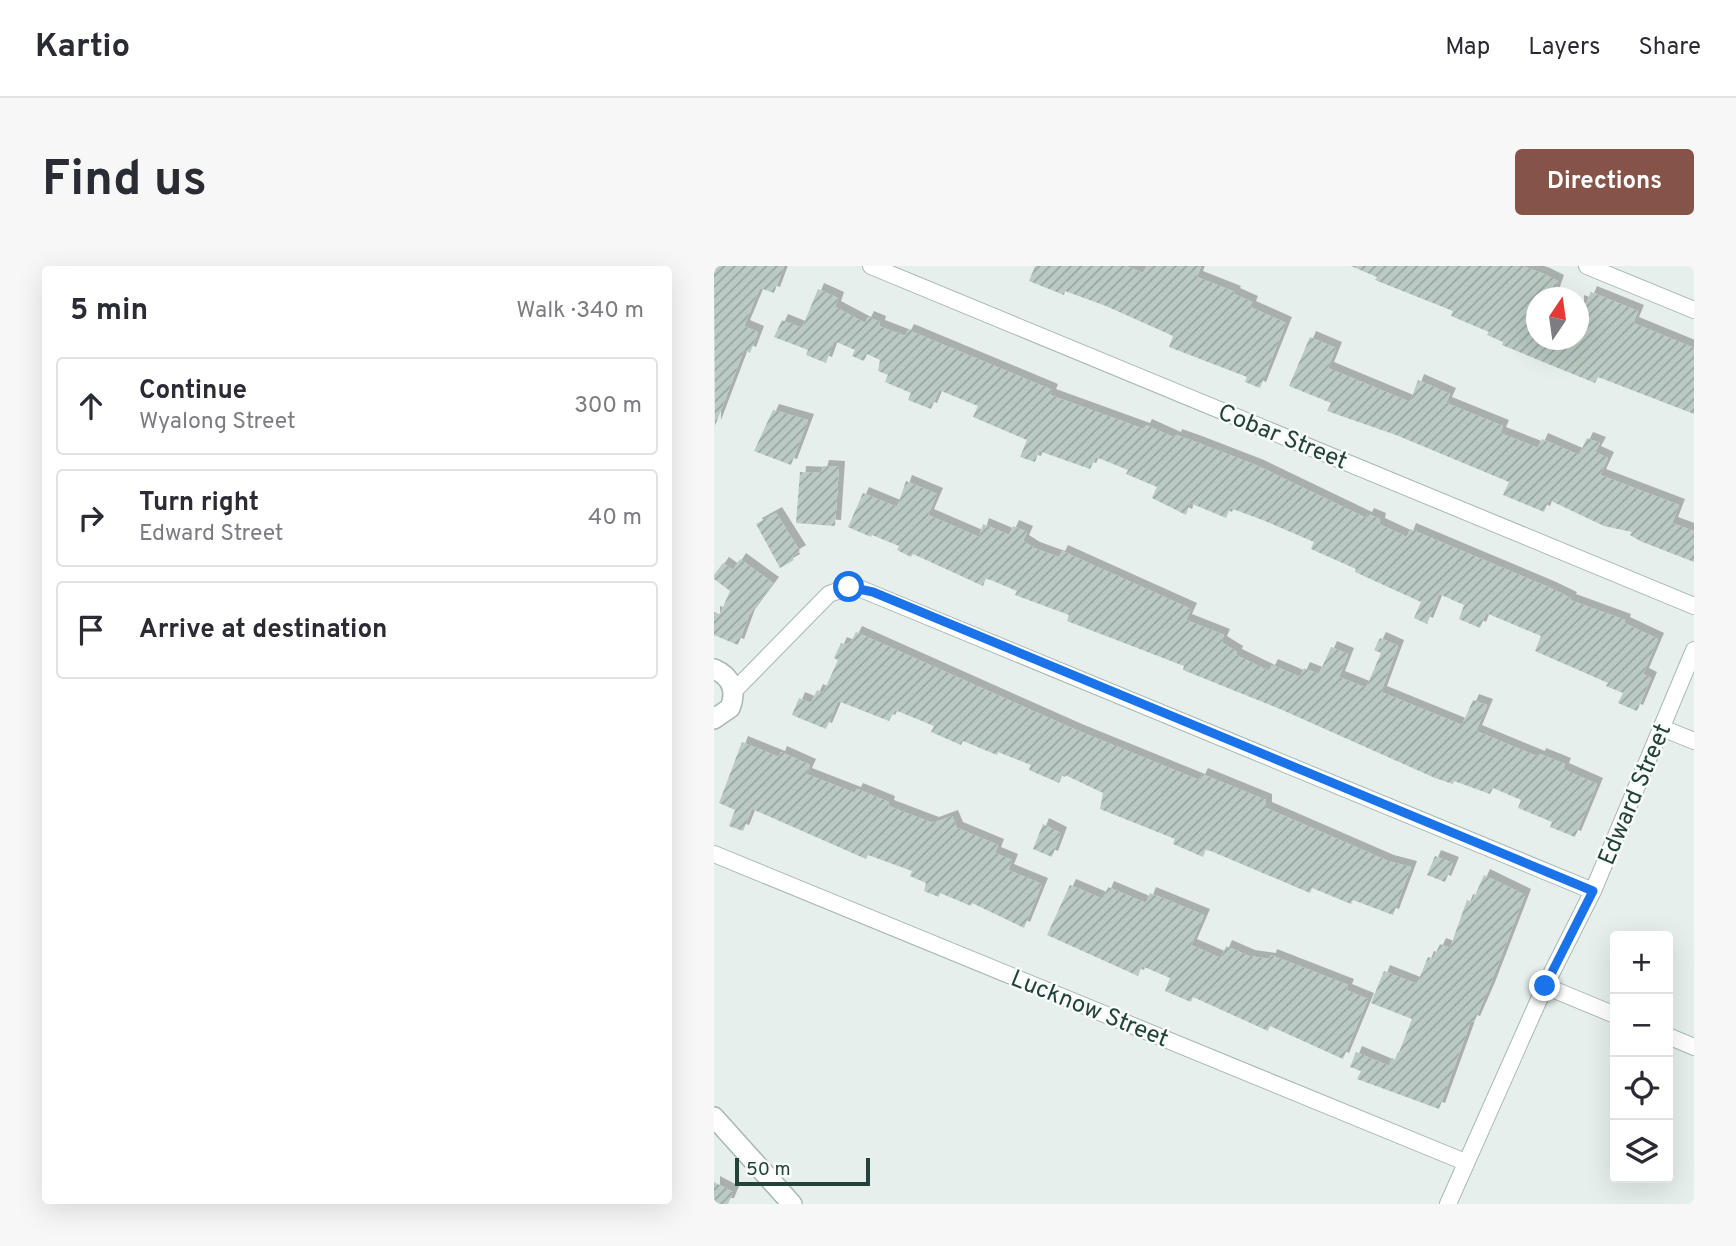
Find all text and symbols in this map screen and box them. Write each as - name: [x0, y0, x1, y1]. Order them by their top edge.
- text: Kartio: [35, 27, 130, 69]
- text: Map: [1445, 33, 1490, 63]
- text: Layers: [1528, 33, 1600, 63]
- text: Share: [1638, 33, 1701, 63]
- button: Directions: [1515, 149, 1694, 215]
- text: Find us: [42, 151, 207, 213]
- north arrow: [1526, 287, 1589, 350]
- text: 5 min: [70, 293, 148, 330]
- text: Walk · 340 m: [516, 297, 644, 326]
- text: Continue: [139, 375, 247, 408]
- icon: ahead: [72, 387, 110, 425]
- text: 300 m: [574, 392, 642, 421]
- street label: Cobar Street: [1213, 398, 1351, 477]
- text: Wyalong Street: [139, 408, 296, 437]
- text: Turn right: [139, 487, 259, 520]
- icon: right: [72, 499, 110, 537]
- text: 40 m: [588, 504, 642, 533]
- text: Edward Street: [139, 520, 284, 549]
- route start: [833, 571, 864, 602]
- icon: arrive: [72, 611, 110, 649]
- text: Arrive at destination: [139, 614, 387, 647]
- street label: Edward Street: [1593, 720, 1679, 870]
- map controls: [1610, 931, 1673, 1183]
- button: +: [1610, 931, 1673, 994]
- street label: Lucknow Street: [1006, 965, 1173, 1055]
- route end: [1529, 970, 1560, 1001]
- button: −: [1610, 994, 1673, 1057]
- button: locate: [1610, 1057, 1673, 1120]
- button: layers: [1610, 1120, 1673, 1183]
- scale bar: [735, 1155, 870, 1187]
- text: 50 m: [746, 1158, 791, 1182]

